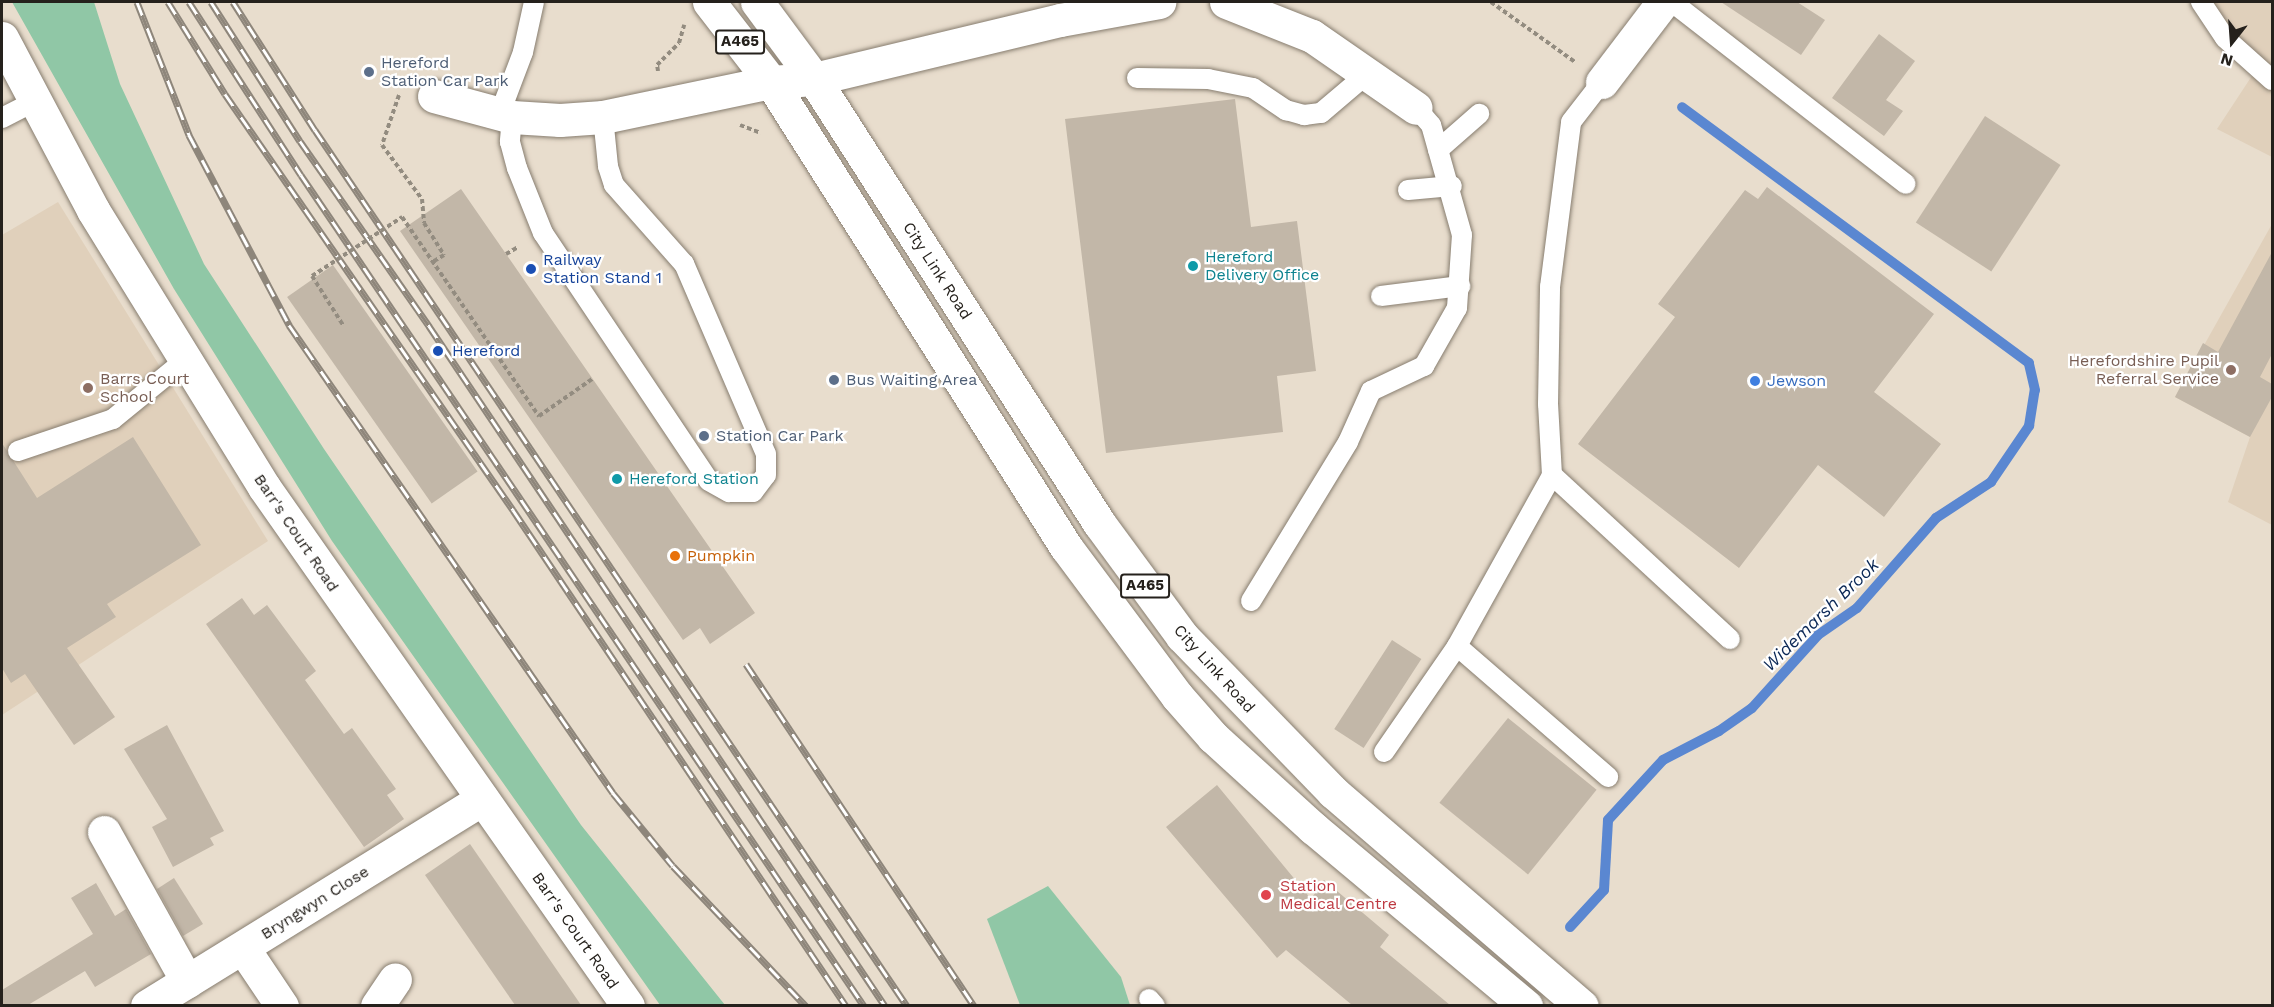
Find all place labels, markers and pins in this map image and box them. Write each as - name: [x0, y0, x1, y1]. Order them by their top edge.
- place label: Hereford Station Car Park: [381, 53, 509, 91]
- marker: Hereford Station Car Park: [362, 65, 376, 79]
- place label: Hereford Delivery Office: [1205, 247, 1320, 285]
- place label: Railway Station Stand 1: [543, 250, 662, 288]
- marker: Hereford Delivery Office: [1186, 259, 1200, 273]
- marker: Railway Station Stand 1: [524, 262, 538, 276]
- place label: Hereford: [452, 341, 520, 361]
- marker: Hereford: [429, 342, 447, 360]
- place label: Herefordshire Pupil Referral Service: [2068, 351, 2219, 389]
- marker: Herefordshire Pupil Referral Service: [2224, 363, 2238, 377]
- place label: Barrs Court School: [100, 369, 189, 407]
- place label: Bus Waiting Area: [846, 370, 978, 390]
- place label: Jewson: [1767, 371, 1826, 391]
- marker: Bus Waiting Area: [827, 373, 841, 387]
- marker: Jewson: [1748, 374, 1762, 388]
- marker: Barrs Court School: [81, 381, 95, 395]
- place label: Station Car Park: [716, 426, 844, 446]
- marker: Station Car Park: [697, 429, 711, 443]
- place label: Hereford Station: [629, 469, 759, 489]
- marker: Hereford Station: [610, 472, 624, 486]
- place label: Pumpkin: [687, 546, 755, 566]
- marker: Pumpkin: [668, 549, 682, 563]
- place label: Station Medical Centre: [1280, 876, 1398, 914]
- marker: Station Medical Centre: [1257, 886, 1275, 904]

